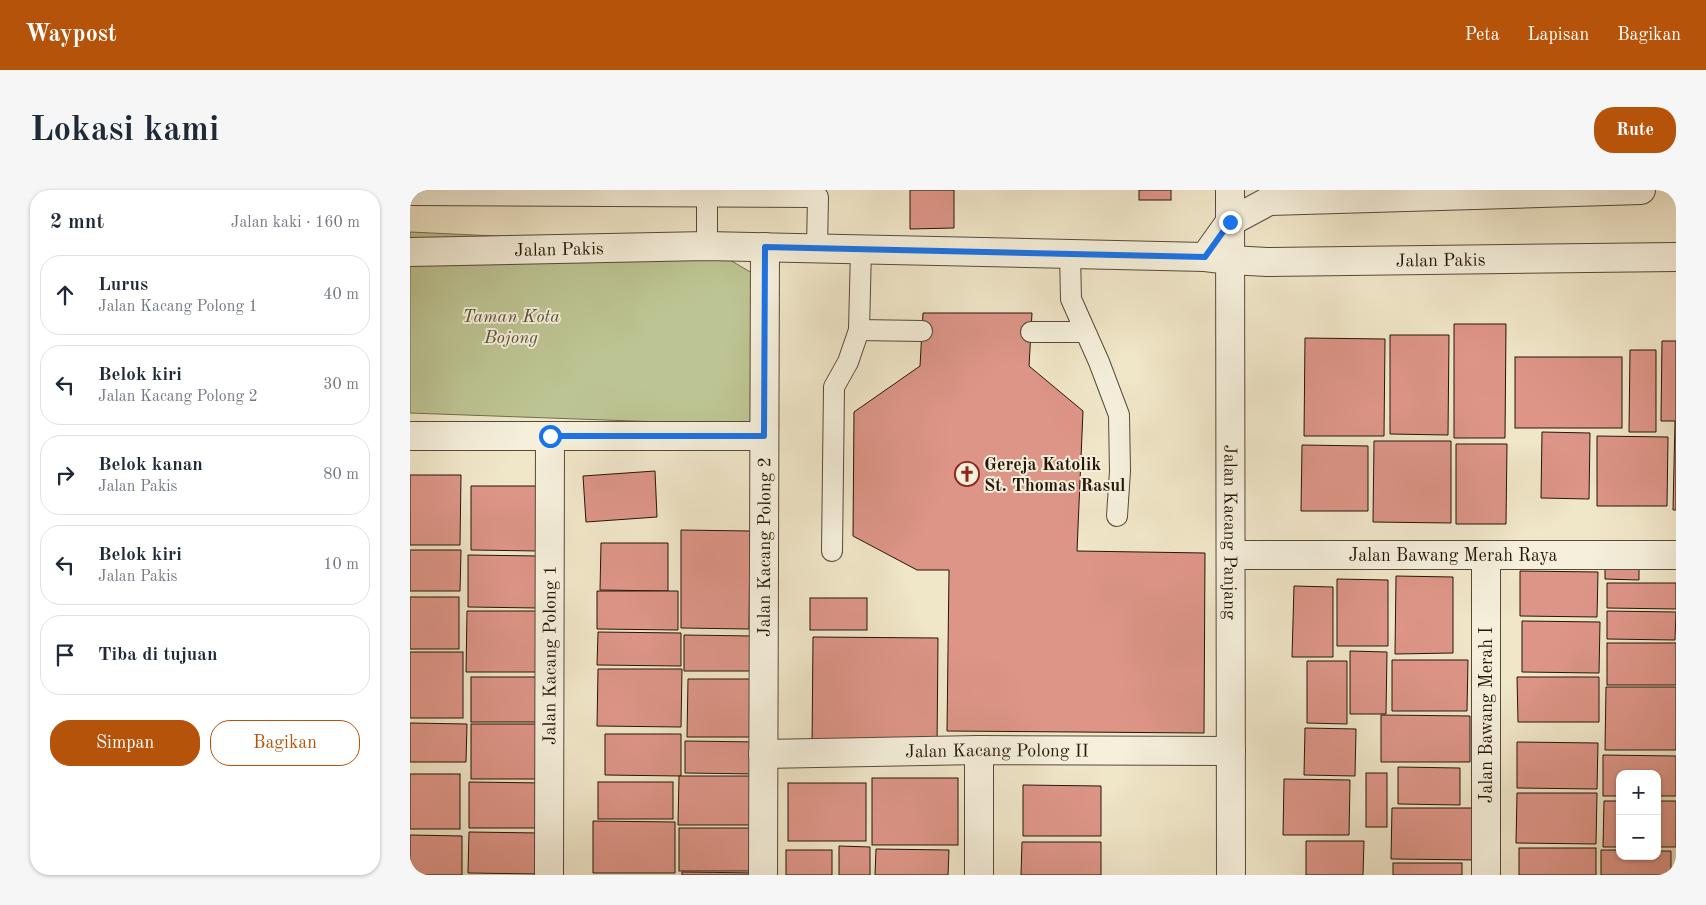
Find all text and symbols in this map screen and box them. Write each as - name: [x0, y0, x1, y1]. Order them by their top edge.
- text: Waypost: [25, 23, 117, 47]
- text: Peta: [1465, 26, 1500, 44]
- text: Lapisan: [1528, 26, 1589, 44]
- text: Bagikan: [1617, 26, 1681, 44]
- button: Rute: [1594, 107, 1676, 153]
- text: Lokasi kami: [30, 113, 219, 148]
- route end: [1219, 211, 1242, 234]
- text: 2 mnt: [50, 212, 104, 233]
- text: Jalan kaki · 160 m: [231, 215, 360, 231]
- street label: Jalan Pakis: [514, 240, 604, 260]
- street label: Jalan Pakis: [1396, 251, 1486, 270]
- text: Lurus: [98, 276, 148, 295]
- icon: ahead: [51, 281, 79, 309]
- text: 40 m: [323, 287, 359, 303]
- text: Jalan Kacang Polong 1: [98, 299, 258, 315]
- park label: Taman Kota Bojong: [462, 308, 560, 347]
- text: Belok kiri: [98, 366, 182, 385]
- icon: left: [51, 371, 79, 399]
- text: 30 m: [323, 377, 359, 393]
- text: Jalan Kacang Polong 2: [98, 389, 258, 405]
- route start: [539, 425, 562, 448]
- street label: Jalan Kacang Panjang: [1220, 444, 1239, 620]
- text: Belok kanan: [98, 456, 203, 475]
- place label: Gereja Katolik St. Thomas Rasul: [984, 456, 1126, 495]
- street label: Jalan Kacang Polong 2: [756, 457, 774, 637]
- icon: right: [51, 461, 79, 489]
- church icon: Gereja Katolik St. Thomas Rasul: [954, 461, 980, 487]
- text: 80 m: [323, 467, 359, 483]
- text: Jalan Pakis: [98, 479, 178, 495]
- text: Belok kiri: [98, 546, 182, 565]
- street label: Jalan Bawang Merah Raya: [1349, 547, 1558, 565]
- icon: left: [51, 551, 79, 579]
- text: 10 m: [323, 557, 359, 573]
- street label: Jalan Kacang Polong 1: [541, 565, 560, 745]
- text: Jalan Pakis: [98, 569, 178, 585]
- street label: Jalan Bawang Merah I: [1478, 627, 1496, 803]
- icon: arrive: [51, 641, 79, 669]
- text: Tiba di tujuan: [98, 646, 218, 665]
- button: Simpan: [50, 720, 200, 766]
- button: Bagikan: [210, 720, 360, 766]
- street label: Jalan Kacang Polong II: [905, 742, 1089, 761]
- map controls: [1616, 770, 1661, 860]
- button: +: [1616, 770, 1661, 815]
- button: −: [1616, 815, 1661, 860]

